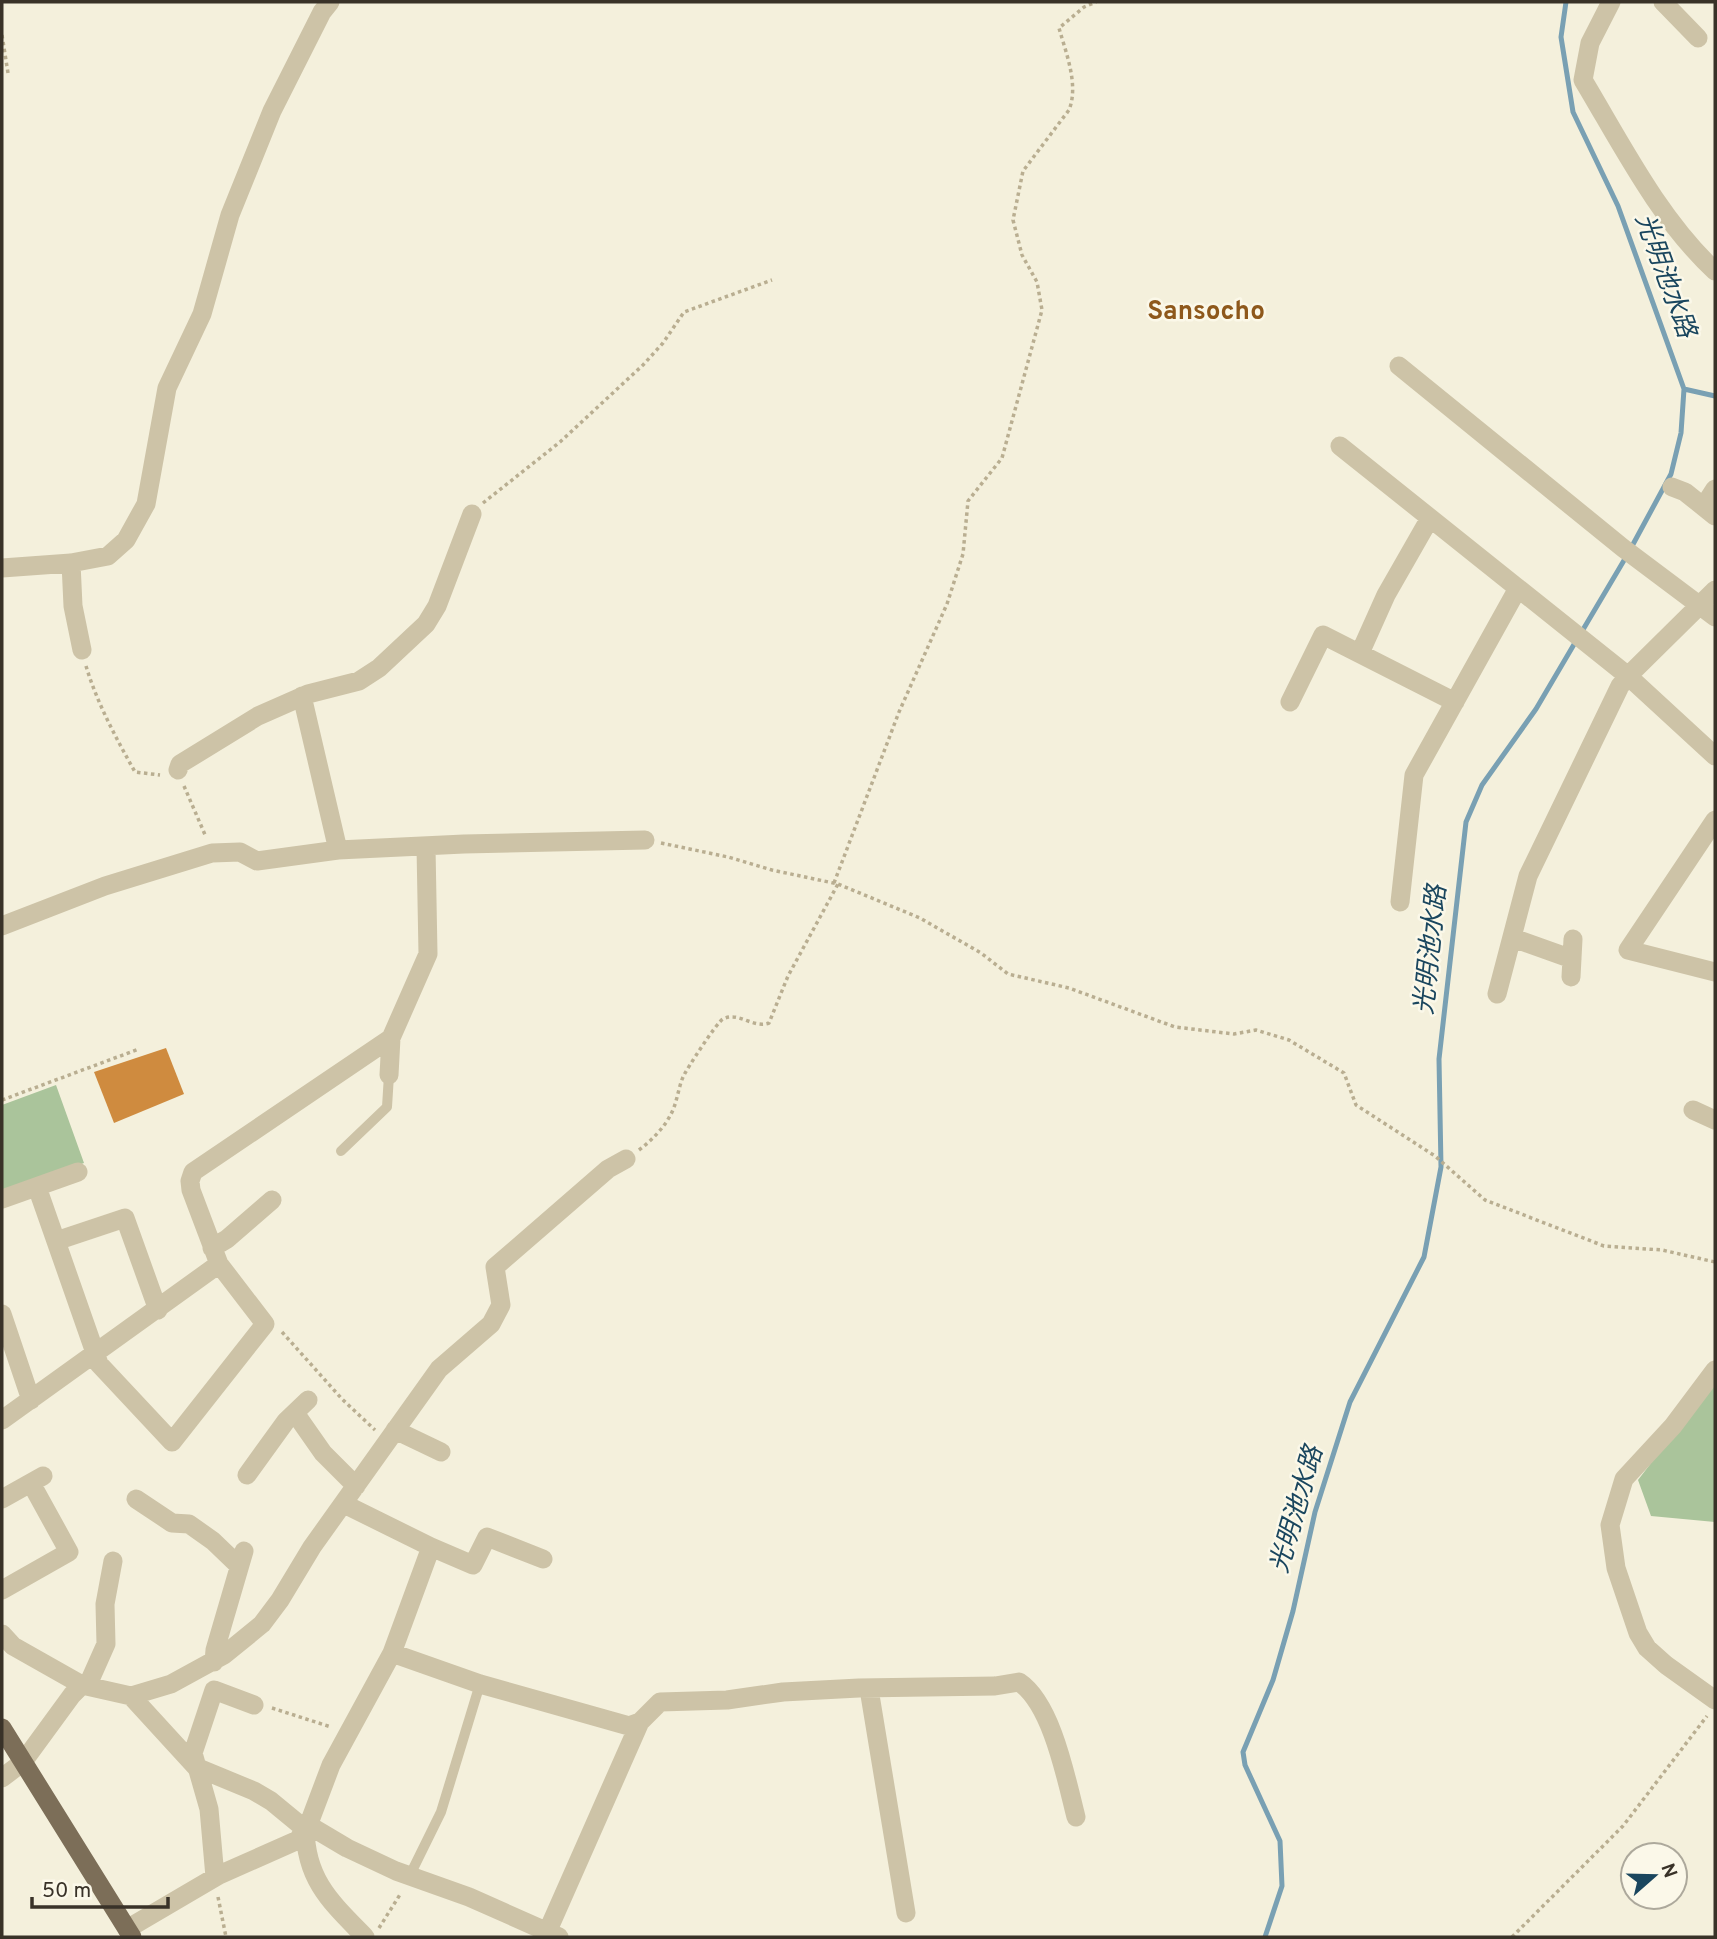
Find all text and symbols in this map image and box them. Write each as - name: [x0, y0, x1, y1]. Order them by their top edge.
- water label: 光明池水路: [1626, 209, 1702, 345]
- district label: Sansocho: [1147, 296, 1265, 329]
- water label: 光明池水路: [1409, 882, 1455, 1016]
- water label: 光明池水路: [1264, 1441, 1332, 1577]
- north arrow: [1619, 1841, 1689, 1911]
- text: N: [1654, 1860, 1682, 1881]
- scale bar: [32, 1866, 168, 1910]
- text: 50 m: [42, 1878, 91, 1905]

